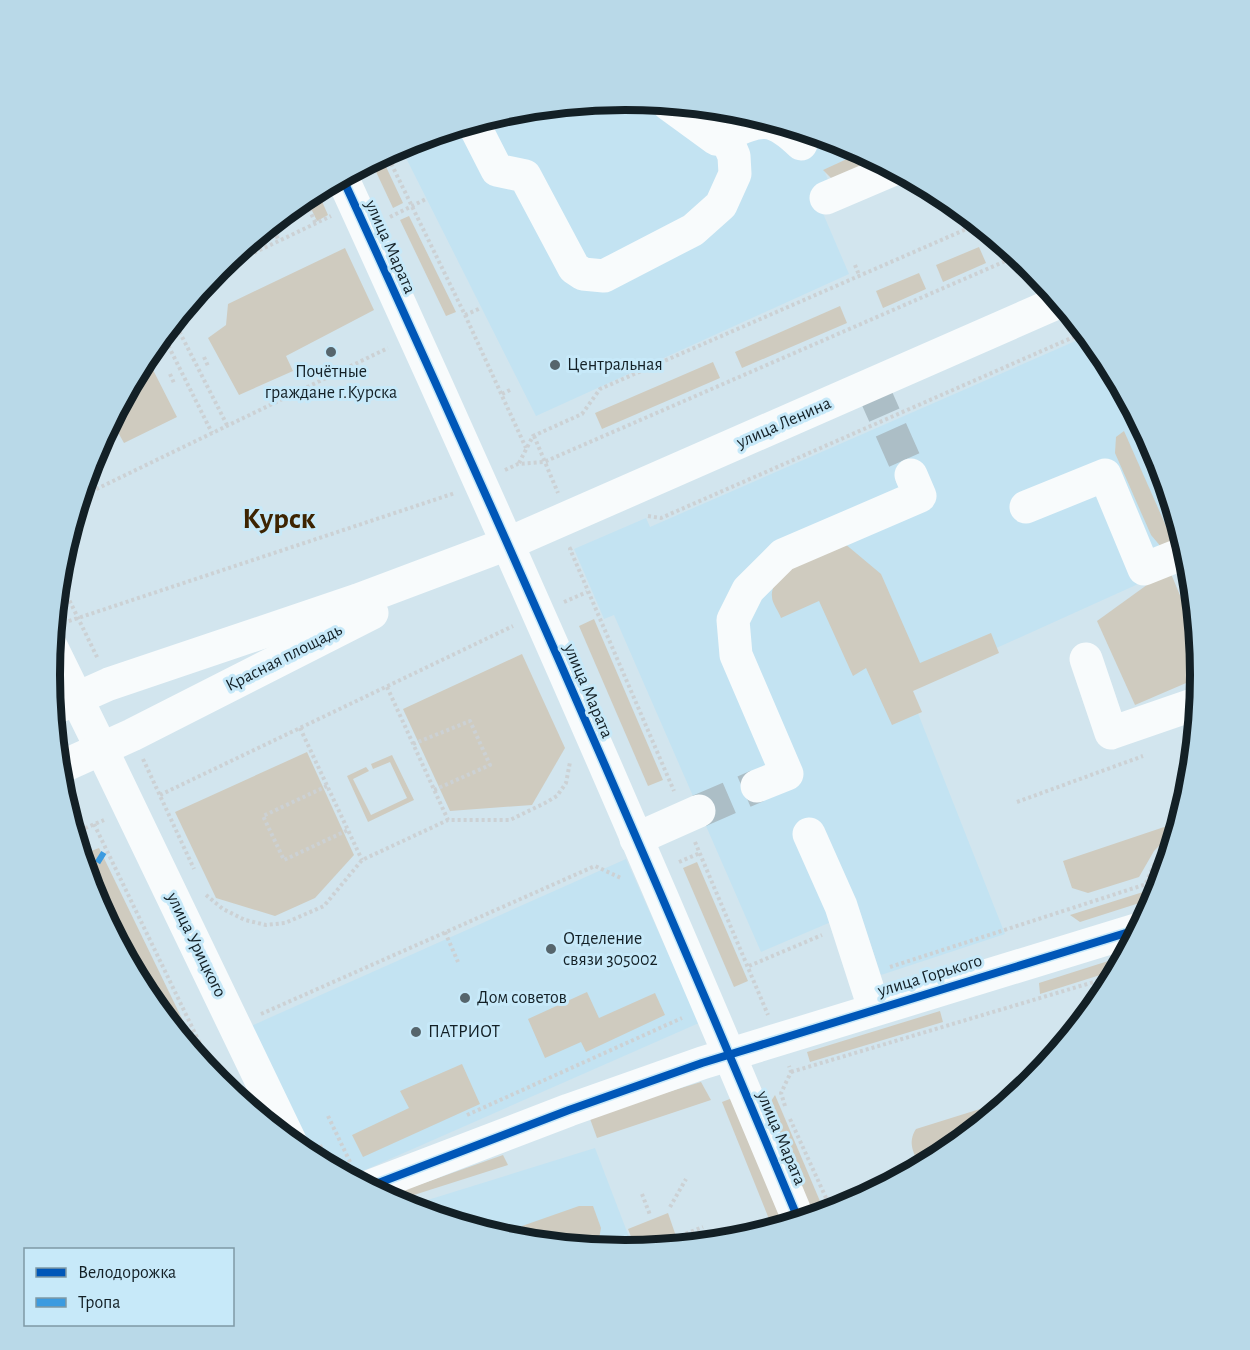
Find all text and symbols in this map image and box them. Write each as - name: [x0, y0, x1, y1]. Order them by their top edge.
- street label: улица Марата: [361, 197, 419, 297]
- marker: Почётные граждане г.Курска: [324, 345, 338, 359]
- place label: Центральная: [567, 356, 663, 374]
- marker: Центральная: [548, 358, 562, 372]
- place label: Почётные граждане г.Курска: [265, 363, 397, 402]
- street label: улица Ленина: [733, 394, 834, 452]
- district label: Курск: [242, 504, 316, 534]
- street label: Красная площадь: [223, 621, 345, 695]
- street label: улица Марата: [560, 640, 616, 741]
- street label: улица Урицкого: [162, 889, 229, 1000]
- place label: Отделение связи 305002: [563, 930, 658, 969]
- marker: Отделение связи 305002: [544, 942, 558, 956]
- street label: улица Горького: [875, 952, 984, 1001]
- place label: Дом советов: [477, 989, 567, 1007]
- marker: Дом советов: [458, 991, 472, 1005]
- place label: ПАТРИОТ: [428, 1023, 500, 1041]
- marker: ПАТРИОТ: [409, 1025, 423, 1039]
- street label: улица Марата: [753, 1087, 809, 1188]
- legend: [24, 1248, 234, 1326]
- text: Велодорожка: [78, 1264, 176, 1282]
- text: Тропа: [78, 1294, 121, 1312]

